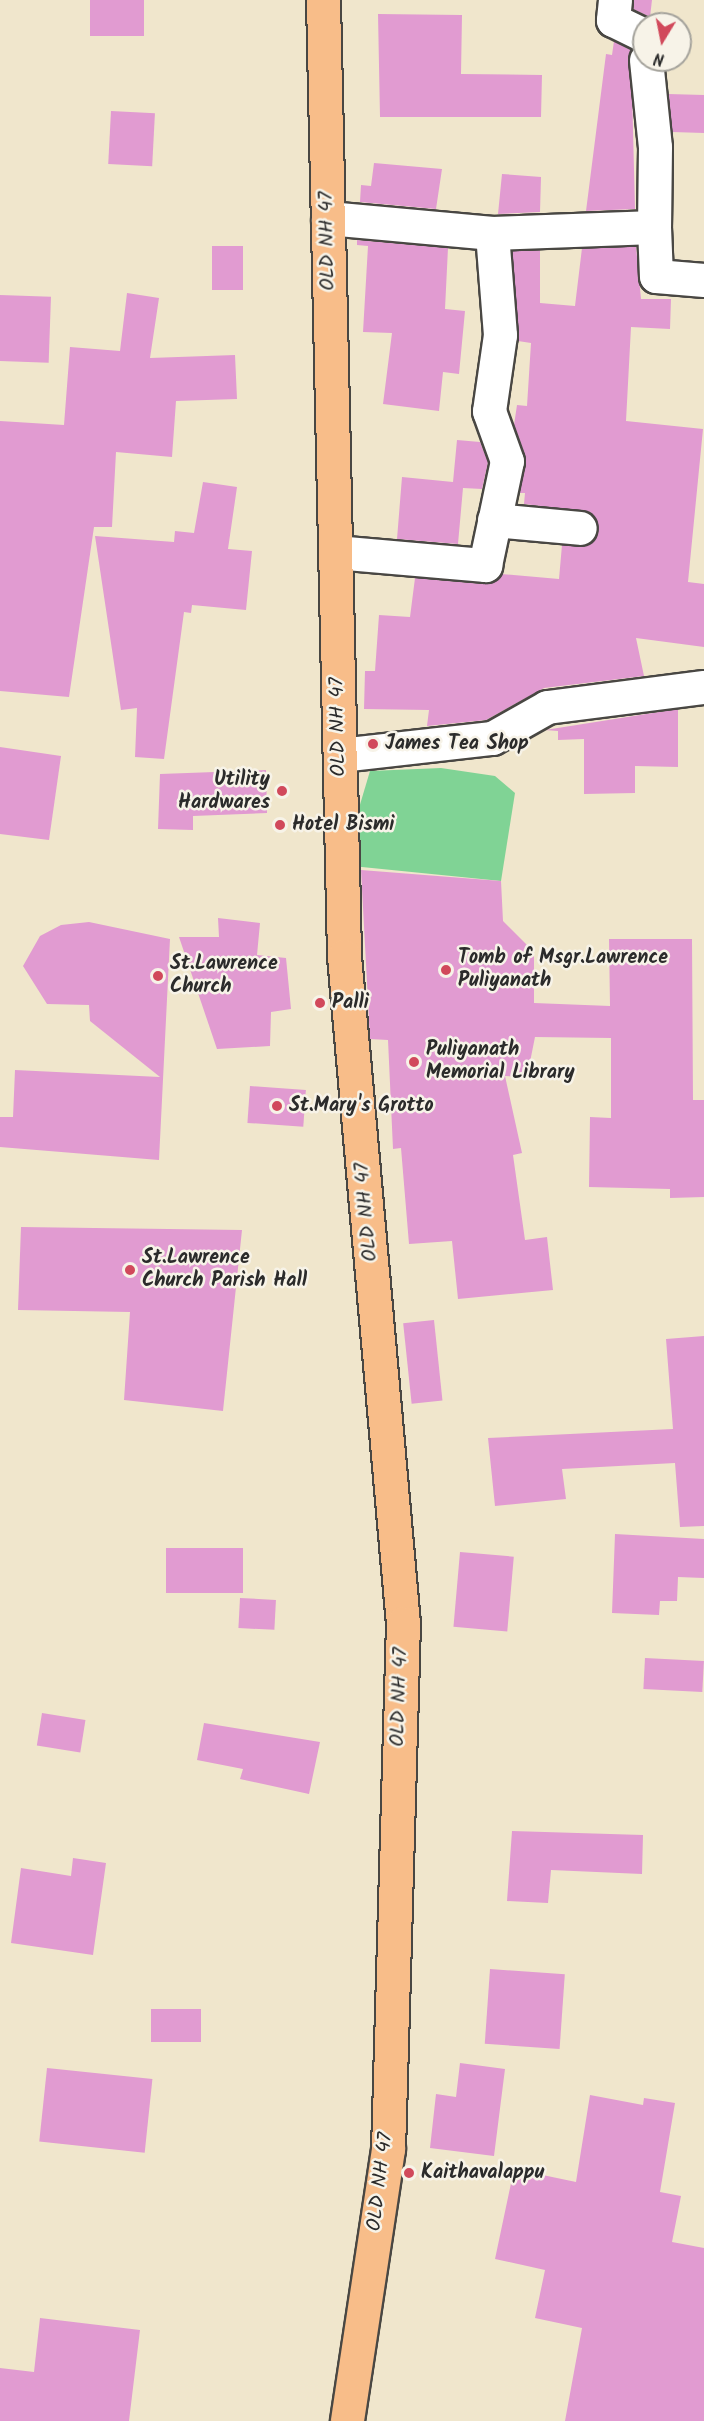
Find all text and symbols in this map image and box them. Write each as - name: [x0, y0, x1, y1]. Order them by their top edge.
- north arrow: [632, 12, 692, 72]
- text: N: [652, 45, 666, 71]
- street label: OLD NH 47: [315, 191, 341, 291]
- street label: OLD NH 47: [326, 677, 352, 777]
- place label: James Tea Shop: [385, 732, 529, 756]
- marker: James Tea Shop: [366, 737, 380, 751]
- place label: Utility Hardwares: [178, 768, 270, 815]
- marker: Utility Hardwares: [275, 784, 289, 798]
- place label: Hotel Bismi: [292, 813, 395, 837]
- marker: Hotel Bismi: [273, 818, 287, 832]
- place label: Tomb of Msgr.Lawrence Puliyanath: [458, 946, 668, 993]
- place label: St.Lawrence Church: [170, 952, 278, 999]
- marker: Tomb of Msgr.Lawrence Puliyanath: [439, 963, 453, 977]
- marker: St.Lawrence Church: [151, 969, 165, 983]
- place label: Palli: [332, 991, 369, 1015]
- marker: Palli: [313, 996, 327, 1010]
- place label: Puliyanath Memorial Library: [426, 1038, 575, 1085]
- marker: Puliyanath Memorial Library: [407, 1055, 421, 1069]
- place label: St.Mary's Grotto: [289, 1094, 434, 1118]
- marker: St.Mary's Grotto: [270, 1099, 284, 1113]
- street label: OLD NH 47: [351, 1161, 383, 1263]
- place label: St.Lawrence Church Parish Hall: [142, 1246, 307, 1293]
- marker: St.Lawrence Church Parish Hall: [123, 1263, 137, 1277]
- street label: OLD NH 47: [386, 1647, 414, 1747]
- street label: OLD NH 47: [363, 2131, 399, 2233]
- place label: Kaithavalappu: [421, 2161, 544, 2185]
- marker: Kaithavalappu: [402, 2166, 416, 2180]

